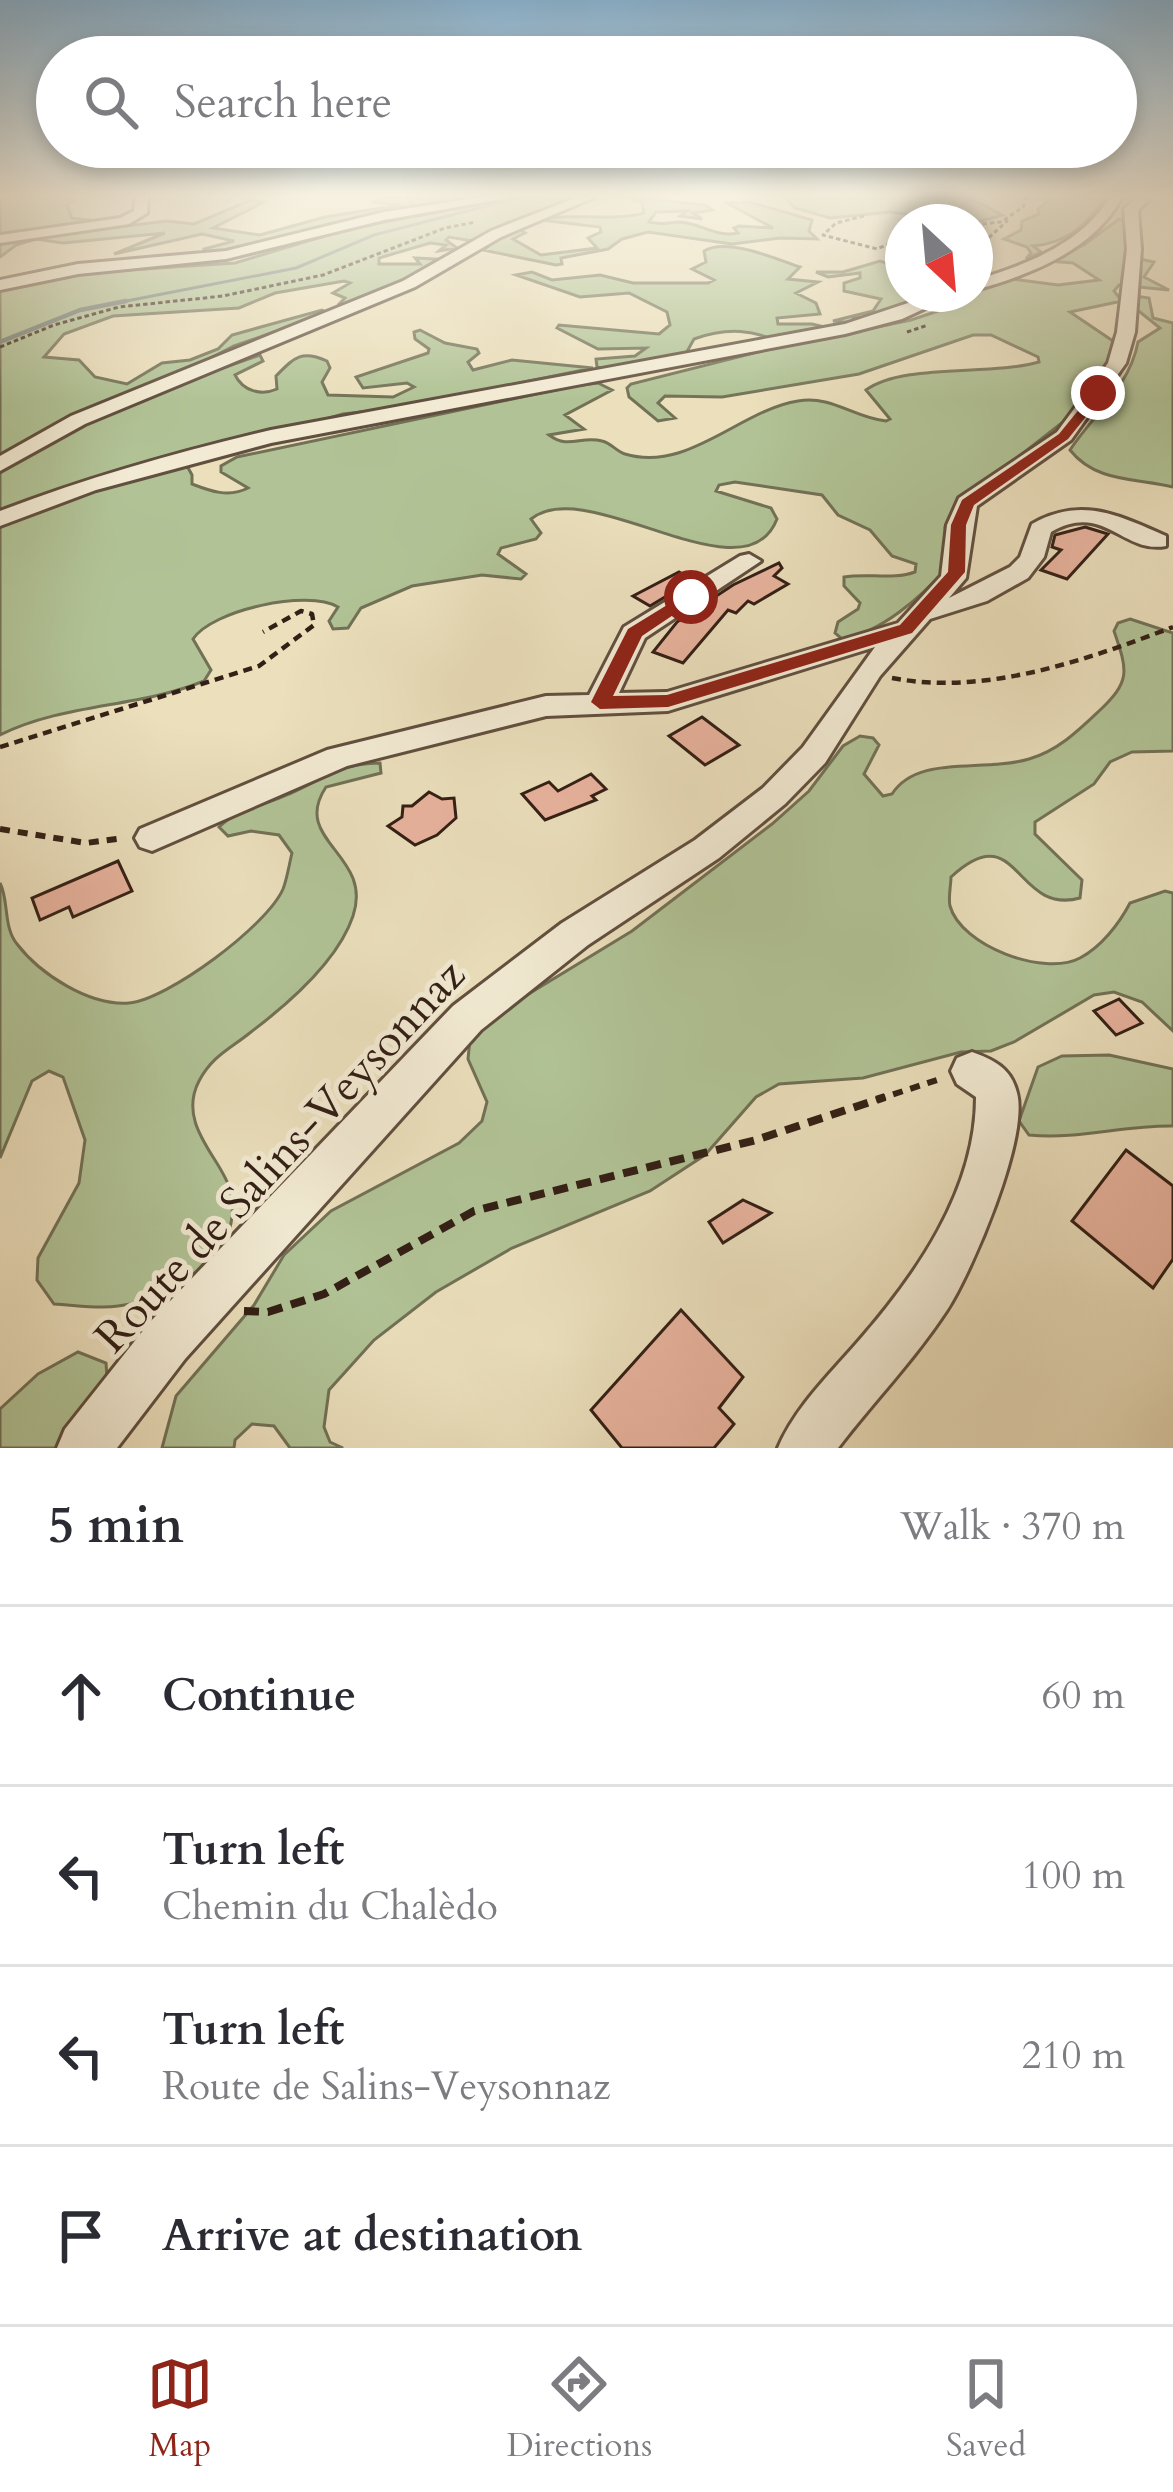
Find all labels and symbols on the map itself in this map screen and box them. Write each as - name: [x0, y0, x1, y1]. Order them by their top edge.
- north arrow: [885, 204, 993, 312]
- route end: [1071, 366, 1125, 420]
- route start: [664, 570, 718, 624]
- street label: Route de Salins-Veysonnaz: [81, 946, 479, 1366]

